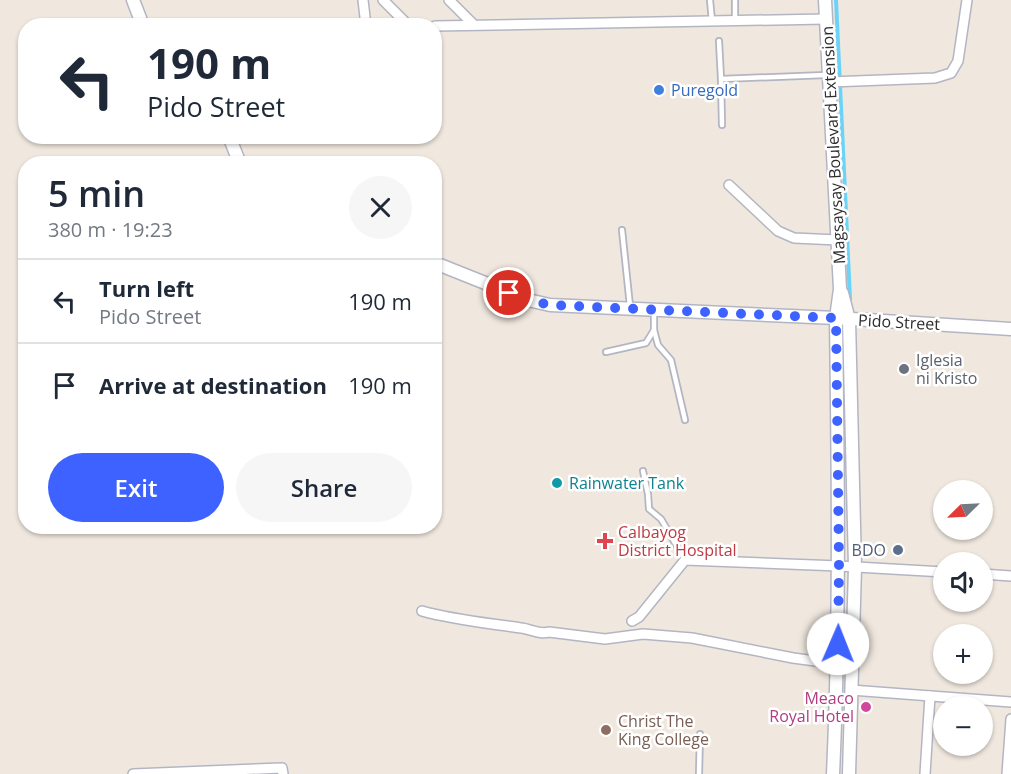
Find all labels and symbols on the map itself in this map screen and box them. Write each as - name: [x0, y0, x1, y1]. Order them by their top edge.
- street label: Magsaysay Boulevard Extension: [816, 25, 850, 265]
- place label: Puregold: [671, 79, 738, 101]
- marker: Puregold: [652, 83, 666, 97]
- pin: [483, 267, 534, 318]
- street label: Pido Street: [858, 309, 941, 335]
- place label: Iglesia ni Kristo: [916, 349, 977, 389]
- marker: Iglesia ni Kristo: [897, 362, 911, 376]
- place label: Rainwater Tank: [569, 472, 685, 494]
- marker: Rainwater Tank: [550, 476, 564, 490]
- north arrow: [933, 480, 993, 540]
- place label: Calbayog District Hospital: [618, 521, 737, 561]
- marker: Calbayog District Hospital: [596, 532, 614, 550]
- place label: BDO: [852, 539, 886, 561]
- marker: BDO: [891, 543, 905, 557]
- position arrow: [806, 612, 870, 676]
- place label: Meaco Royal Hotel: [769, 687, 854, 727]
- marker: Meaco Royal Hotel: [859, 700, 873, 714]
- place label: Christ The King College: [618, 710, 709, 750]
- marker: Christ The King College: [599, 723, 613, 737]

